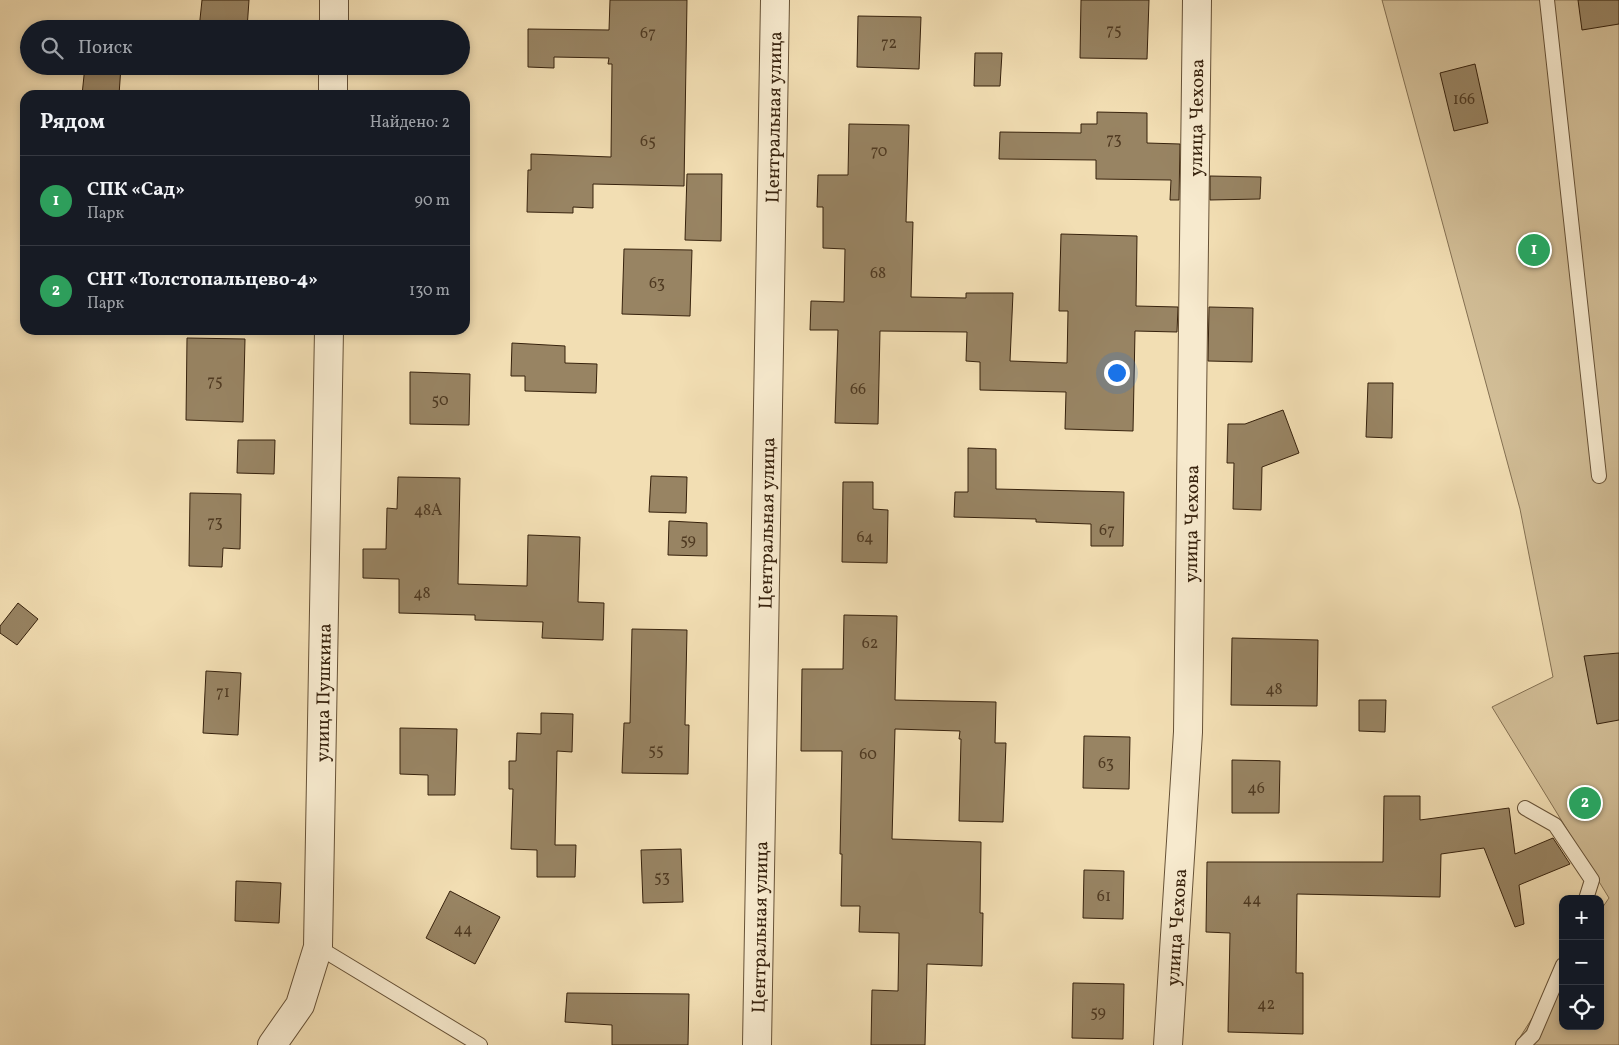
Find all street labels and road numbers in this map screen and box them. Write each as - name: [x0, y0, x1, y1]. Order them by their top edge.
- street label: Центральная улица: [761, 31, 789, 203]
- street label: улица Чехова: [1184, 59, 1211, 177]
- street label: Центральная улица: [754, 437, 782, 609]
- street label: улица Чехова: [1179, 465, 1206, 583]
- street label: улица Пушкина: [310, 623, 339, 762]
- street label: Центральная улица: [747, 841, 776, 1013]
- street label: улица Чехова: [1161, 868, 1194, 987]

